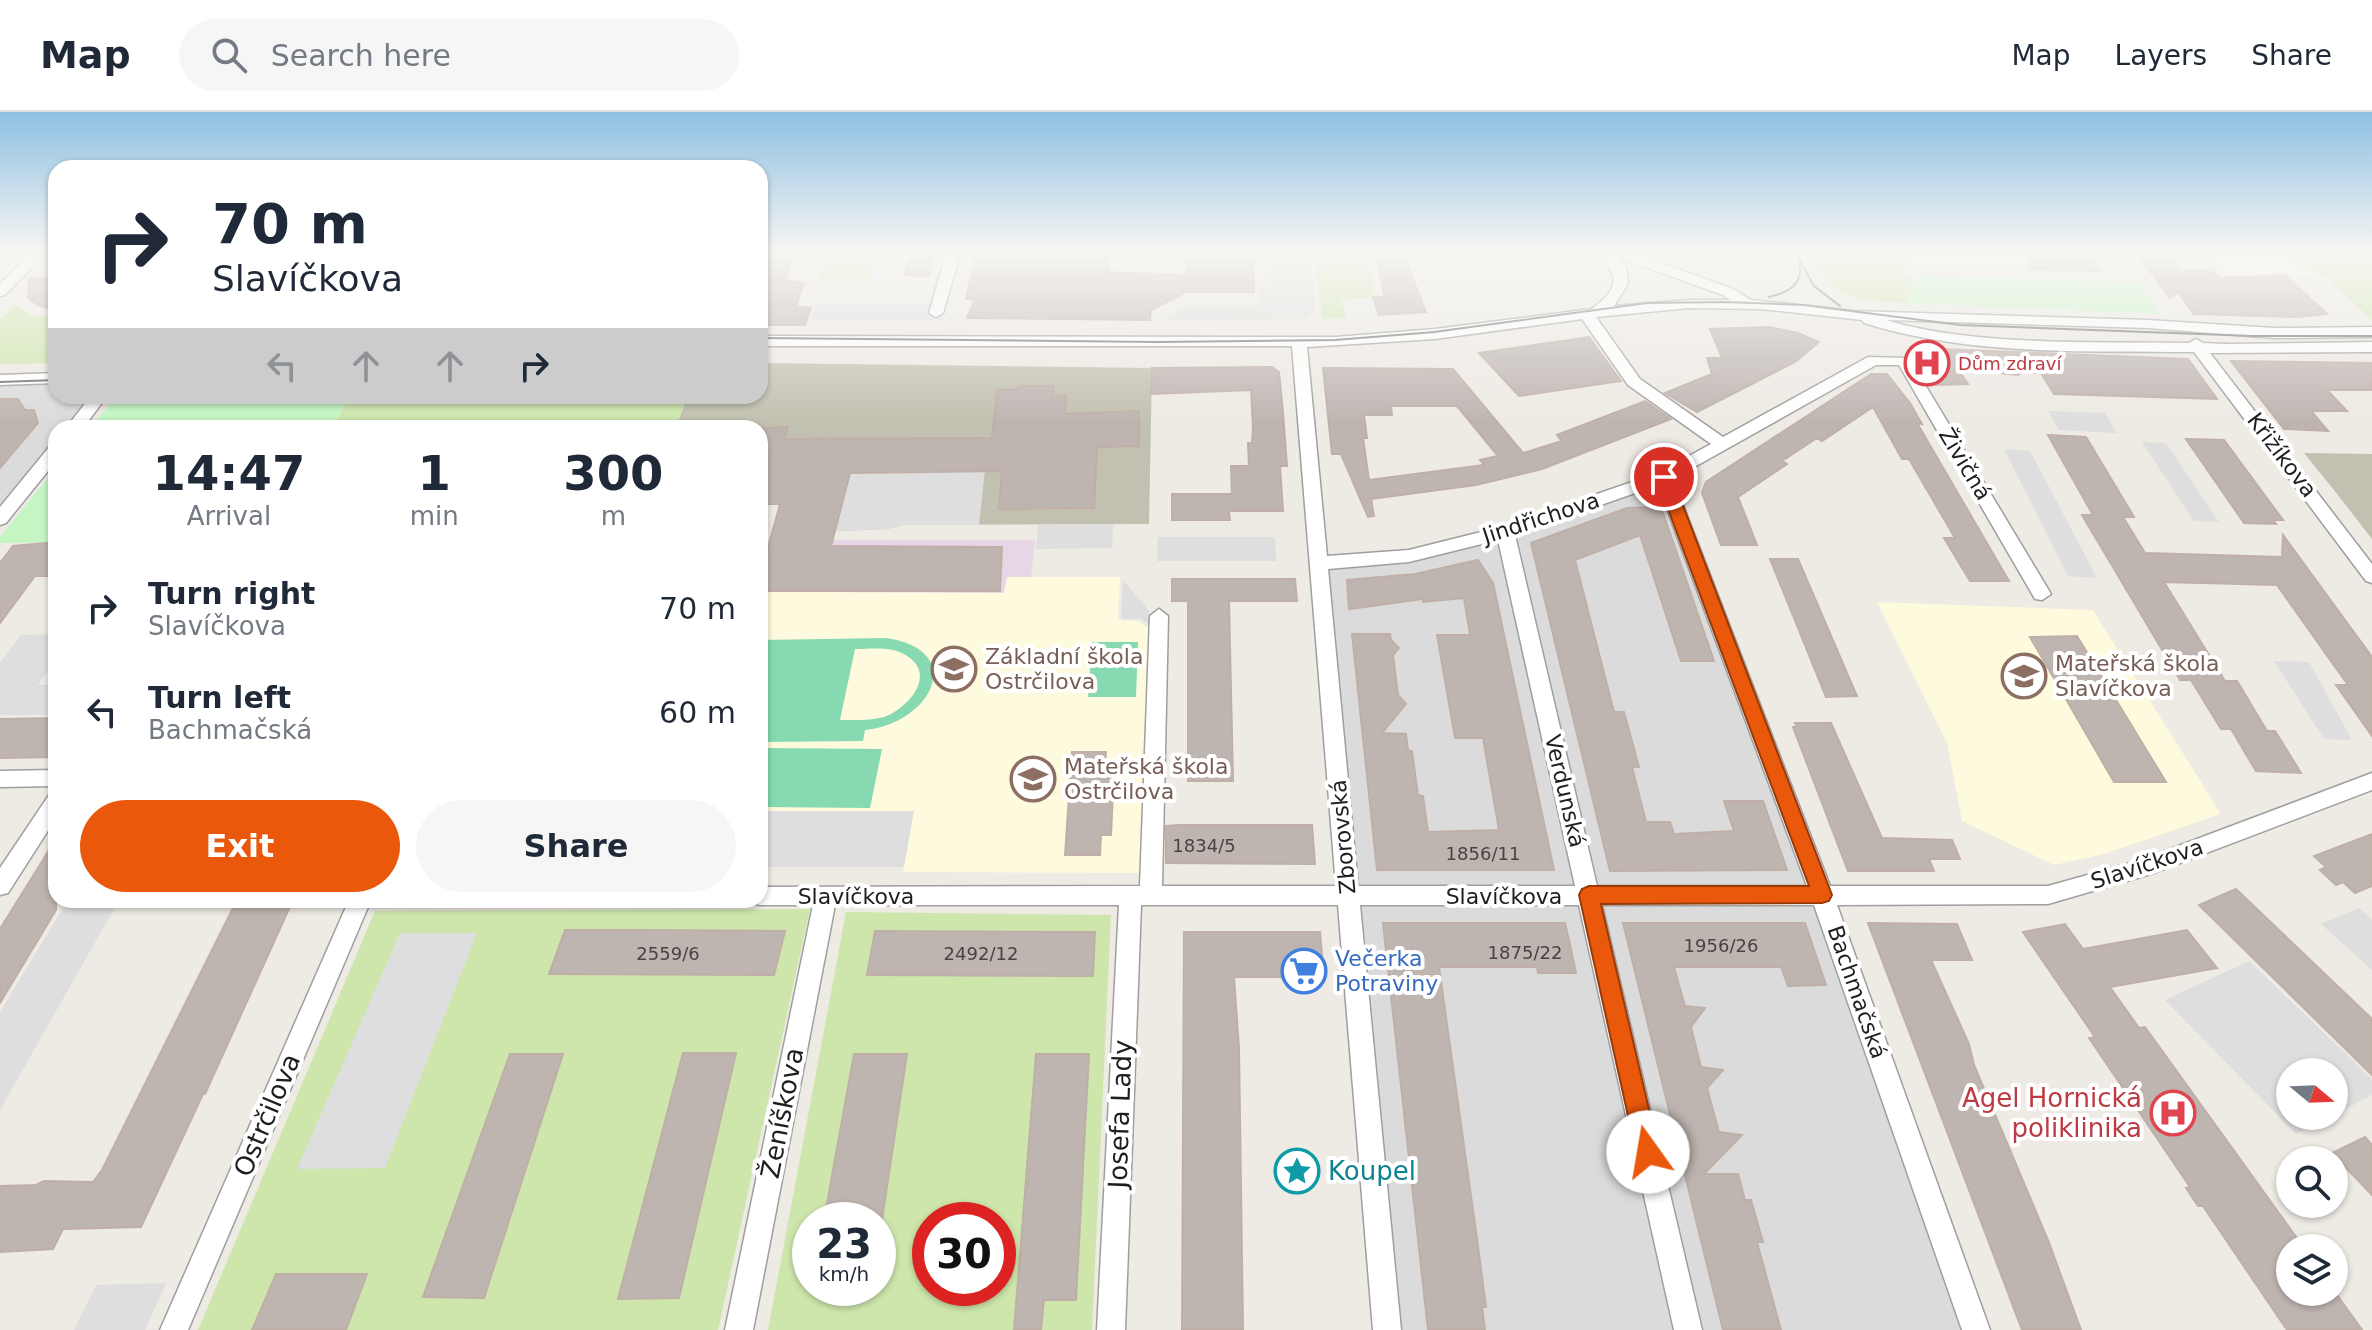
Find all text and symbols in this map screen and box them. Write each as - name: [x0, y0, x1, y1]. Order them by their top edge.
- search box: [179, 19, 739, 91]
- text: Map: [40, 33, 131, 77]
- icon: search: [207, 33, 251, 77]
- text: Search here: [271, 38, 451, 73]
- text: Map: [2011, 39, 2071, 72]
- text: Layers: [2115, 39, 2207, 72]
- text: Share: [2251, 39, 2332, 72]
- text: 70 m: [212, 191, 368, 256]
- icon: right: [80, 192, 184, 296]
- text: Slavíčkova: [212, 258, 403, 299]
- hospital icon: Dům zdraví: [1903, 339, 1951, 387]
- icon: left: [260, 344, 304, 388]
- icon: ahead: [344, 344, 388, 388]
- icon: ahead: [428, 344, 472, 388]
- icon: right: [512, 344, 556, 388]
- place label: Dům zdraví: [1958, 353, 2062, 374]
- street label: Křižíkova: [2242, 408, 2322, 502]
- street label: Živičná: [1934, 423, 1996, 505]
- pin: [1630, 443, 1698, 511]
- text: 14:47: [152, 445, 305, 501]
- text: 1: [418, 445, 451, 501]
- text: 300: [563, 445, 663, 501]
- icon: arrive: [1642, 455, 1686, 499]
- street label: Jindřichova: [1477, 487, 1603, 549]
- text: Arrival: [187, 501, 271, 531]
- text: min: [410, 501, 459, 531]
- text: m: [601, 501, 626, 531]
- text: Turn right: [148, 576, 315, 611]
- icon: right: [80, 586, 124, 630]
- text: 70 m: [659, 591, 736, 626]
- text: Slavíčkova: [148, 611, 286, 641]
- place label: Základní škola Ostrčilova: [985, 644, 1143, 694]
- school or university icon: Základní škola Ostrčilova: [930, 645, 978, 693]
- place label: Mateřská škola Slavíčkova: [2055, 651, 2219, 701]
- school or university icon: Mateřská škola Slavíčkova: [2000, 652, 2048, 700]
- text: Turn left: [148, 680, 291, 715]
- icon: left: [80, 690, 124, 734]
- text: 60 m: [659, 695, 736, 730]
- text: Bachmačská: [148, 715, 312, 745]
- street label: Verdunská: [1540, 732, 1590, 850]
- place label: Mateřská škola Ostrčilova: [1064, 754, 1228, 804]
- school or university icon: Mateřská škola Ostrčilova: [1009, 755, 1057, 803]
- street label: Zborovská: [1326, 779, 1360, 895]
- button: Exit: [80, 800, 400, 892]
- button: Share: [416, 800, 736, 892]
- street label: Slavíčkova: [2088, 834, 2206, 894]
- house number: 1834/5: [1172, 835, 1236, 856]
- house number: 1856/11: [1446, 843, 1520, 864]
- street label: Slavíčkova: [798, 884, 914, 909]
- street label: Slavíčkova: [1446, 884, 1562, 909]
- street label: Bachmačská: [1823, 922, 1891, 1062]
- house number: 1956/26: [1684, 935, 1758, 956]
- house number: 1875/22: [1488, 942, 1562, 963]
- house number: 2559/6: [636, 943, 700, 964]
- house number: 2492/12: [944, 943, 1018, 964]
- place label: Večerka Potraviny: [1335, 946, 1438, 996]
- supermarket icon: Večerka Potraviny: [1280, 947, 1328, 995]
- street label: Josefa Lady: [1102, 1039, 1138, 1191]
- street label: Ženíškova: [754, 1045, 809, 1181]
- street label: Ostrčilova: [228, 1049, 306, 1181]
- north arrow: [2276, 1058, 2348, 1130]
- map controls: [2276, 1058, 2348, 1306]
- place label: Agel Hornická poliklinika: [1962, 1083, 2142, 1143]
- hospital icon: Agel Hornická poliklinika: [2149, 1089, 2197, 1137]
- position arrow: [1606, 1110, 1690, 1194]
- button: search: [2276, 1146, 2348, 1218]
- place icon: Koupel: [1273, 1147, 1321, 1195]
- place label: Koupel: [1328, 1156, 1416, 1186]
- speed limit sign: 30: [912, 1202, 1016, 1306]
- text: 23: [816, 1221, 872, 1267]
- button: layers: [2276, 1234, 2348, 1306]
- text: km/h: [819, 1262, 869, 1286]

